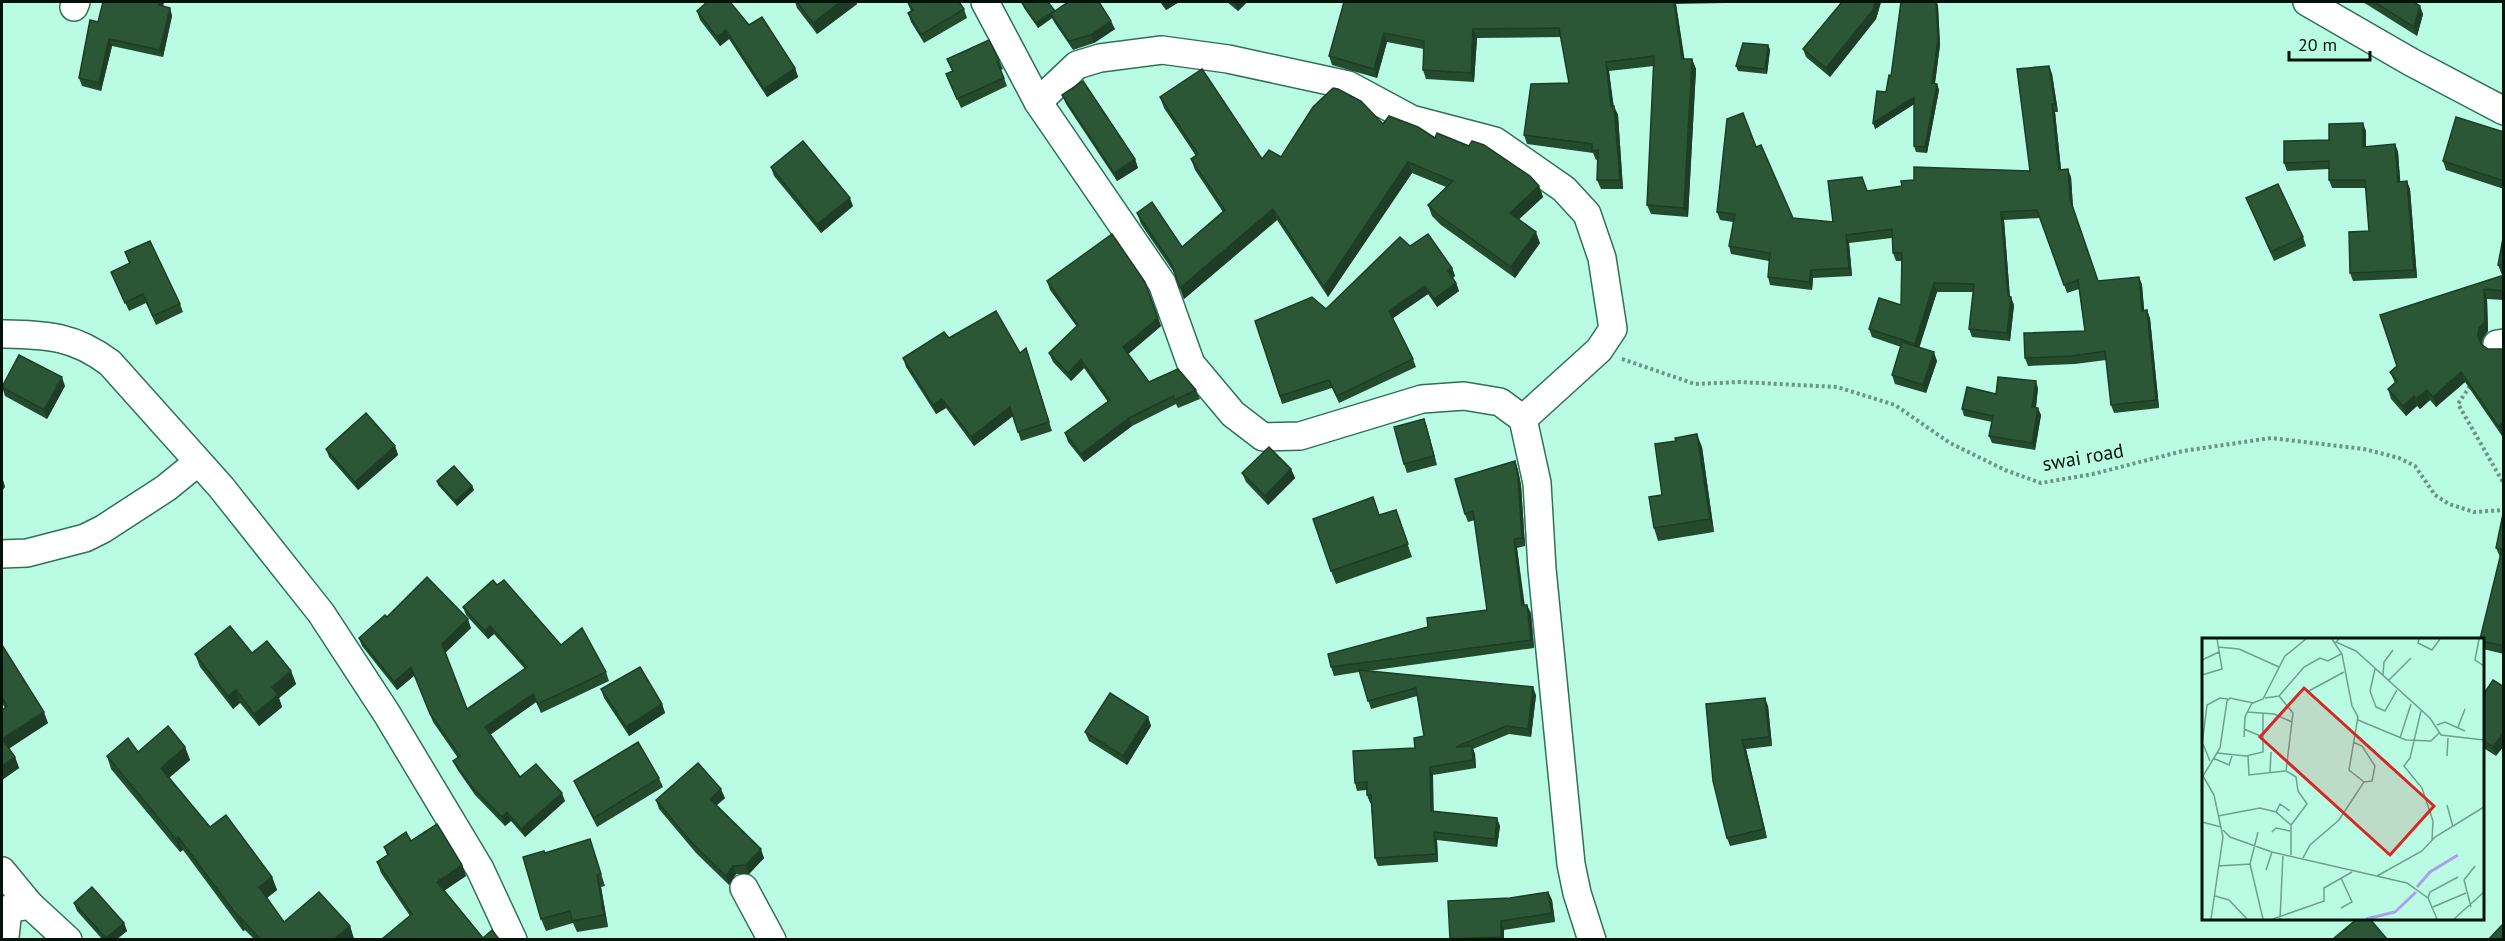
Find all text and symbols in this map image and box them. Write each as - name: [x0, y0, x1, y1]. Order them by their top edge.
- scale bar: [2289, 24, 2370, 62]
- text: 20 m: [2298, 33, 2337, 56]
- street label: swai road: [2040, 437, 2126, 477]
- inset map: [2202, 638, 2484, 920]

